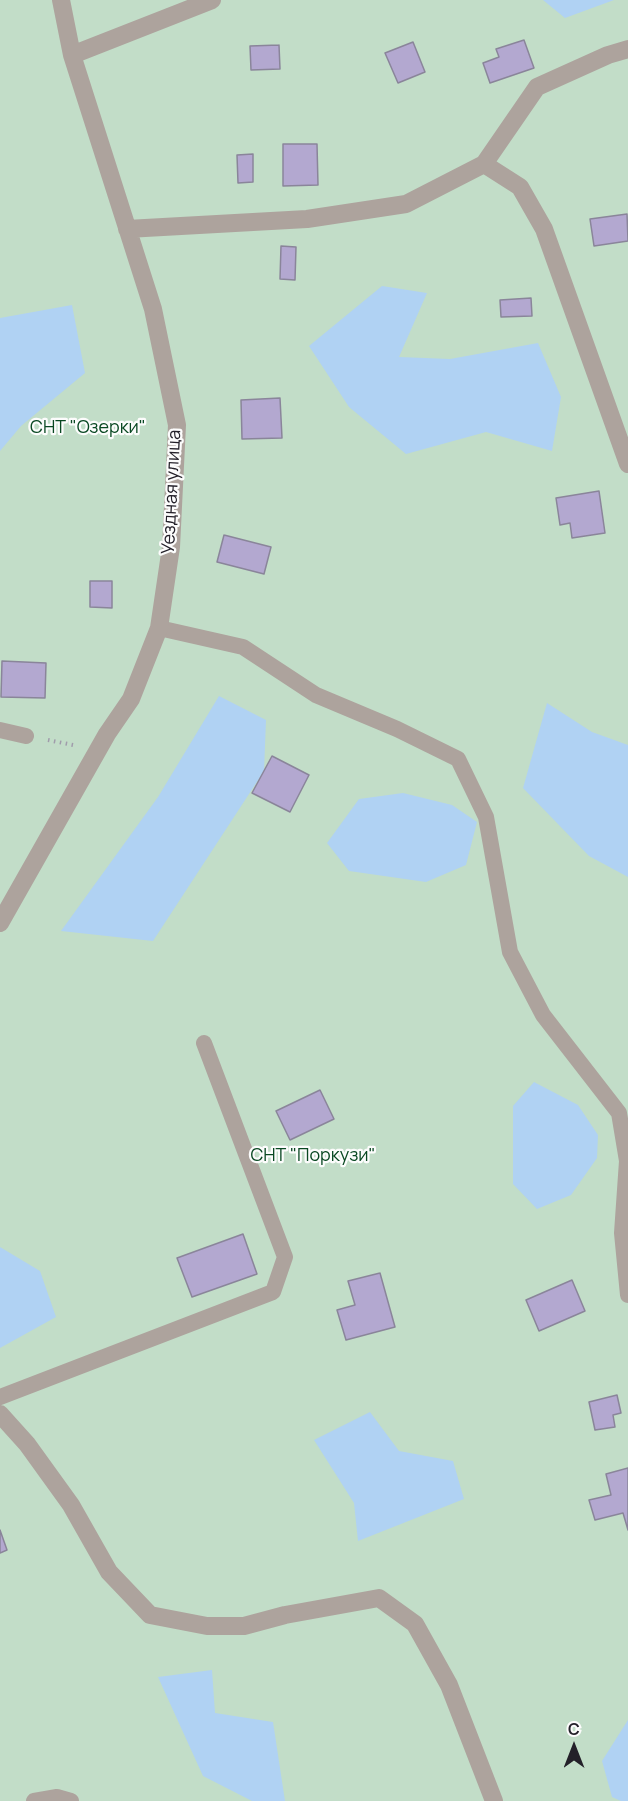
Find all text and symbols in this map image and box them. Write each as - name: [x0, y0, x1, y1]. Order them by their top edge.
- park label: СНТ "Озерки": [30, 417, 146, 439]
- street label: Уездная улица: [158, 429, 186, 555]
- park label: СНТ "Поркузи": [250, 1145, 376, 1167]
- north arrow: [544, 1717, 604, 1777]
- text: С: [568, 1718, 580, 1740]

